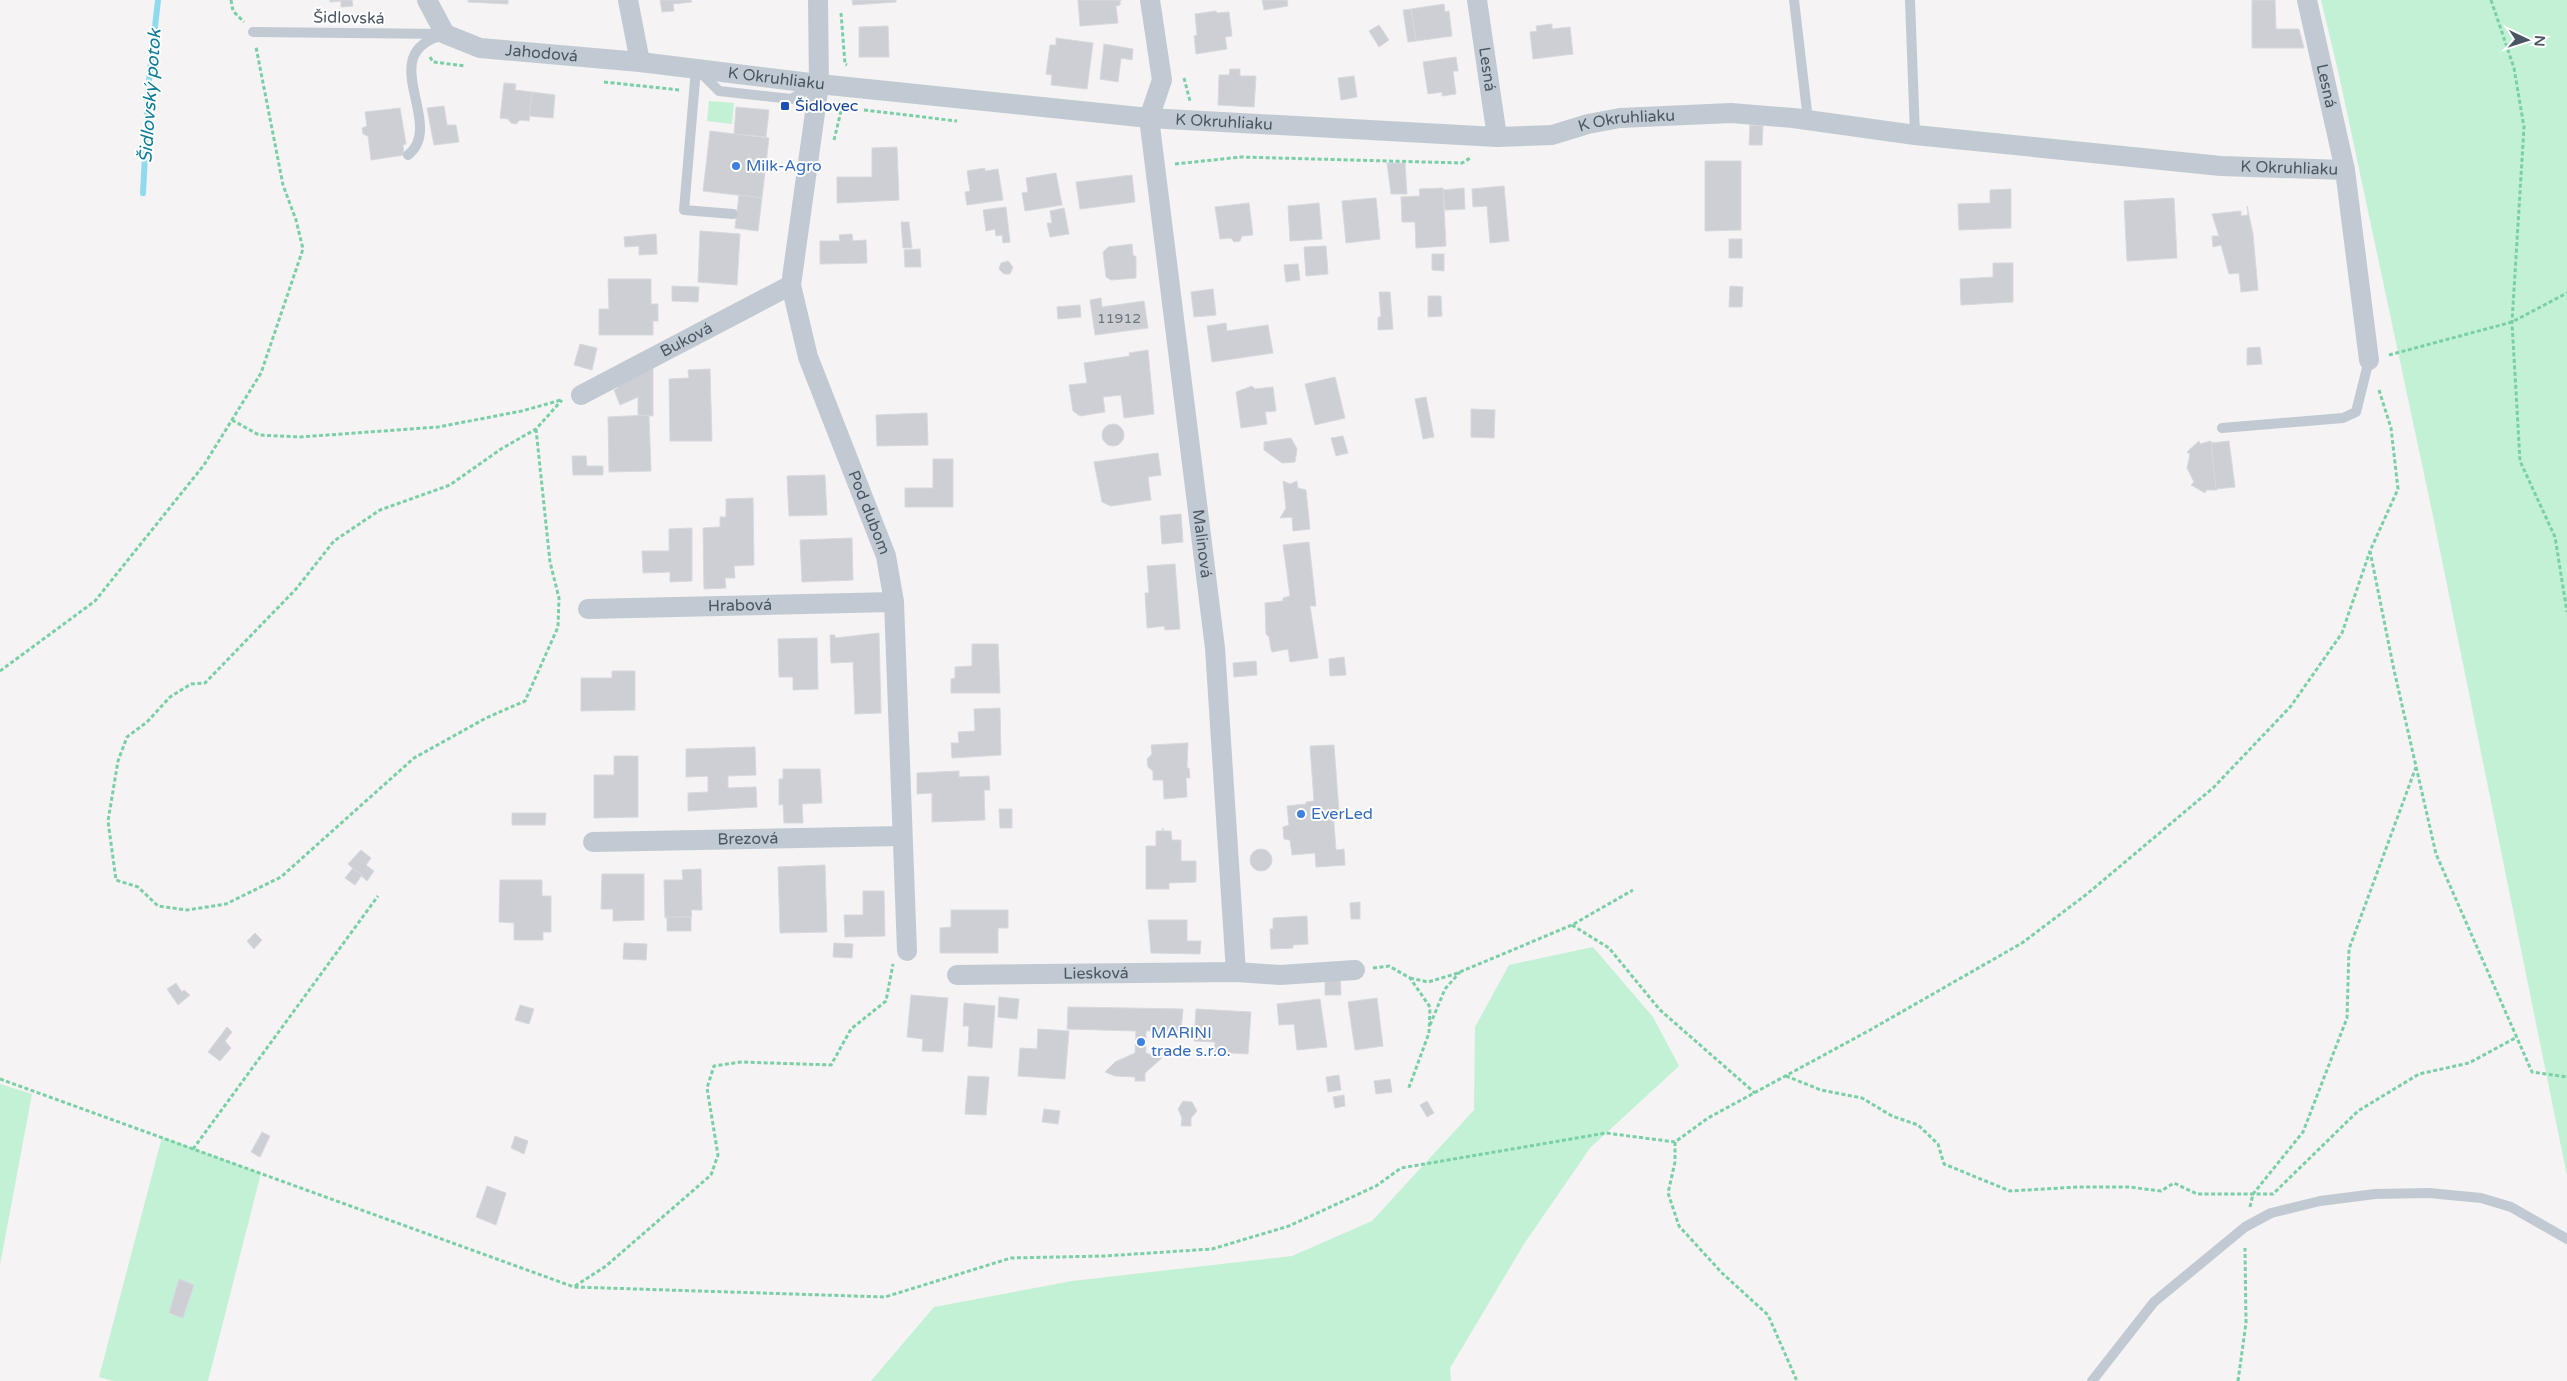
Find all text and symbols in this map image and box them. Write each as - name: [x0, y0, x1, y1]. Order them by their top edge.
- street label: Šidlovská: [313, 7, 385, 29]
- north arrow: [2502, 15, 2552, 65]
- water label: Šidlovský potok: [134, 27, 166, 164]
- text: N: [2531, 35, 2548, 47]
- street label: Jahodová: [504, 40, 579, 67]
- street label: Lesná: [1474, 46, 1500, 93]
- street label: Lesná: [2312, 62, 2341, 110]
- street label: K Okruhliaku: [727, 63, 826, 95]
- place label: Šidlovec: [795, 96, 858, 116]
- marker: Šidlovec: [779, 100, 791, 112]
- street label: K Okruhliaku: [1576, 106, 1676, 136]
- street label: K Okruhliaku: [1175, 109, 1273, 135]
- place label: Milk-Agro: [746, 156, 822, 176]
- street label: K Okruhliaku: [2240, 157, 2338, 180]
- marker: Milk-Agro: [730, 160, 742, 172]
- house number: 11912: [1097, 310, 1141, 327]
- street label: Buková: [657, 318, 716, 362]
- street label: Pod dubom: [843, 467, 895, 558]
- street label: Malinová: [1188, 508, 1216, 579]
- street label: Hrabová: [708, 595, 772, 616]
- place label: EverLed: [1311, 804, 1373, 824]
- marker: EverLed: [1295, 808, 1307, 820]
- street label: Brezová: [717, 828, 779, 850]
- street label: Liesková: [1063, 963, 1129, 984]
- place label: MARINI trade s.r.o.: [1151, 1023, 1231, 1061]
- marker: MARINI trade s.r.o.: [1135, 1036, 1147, 1048]

